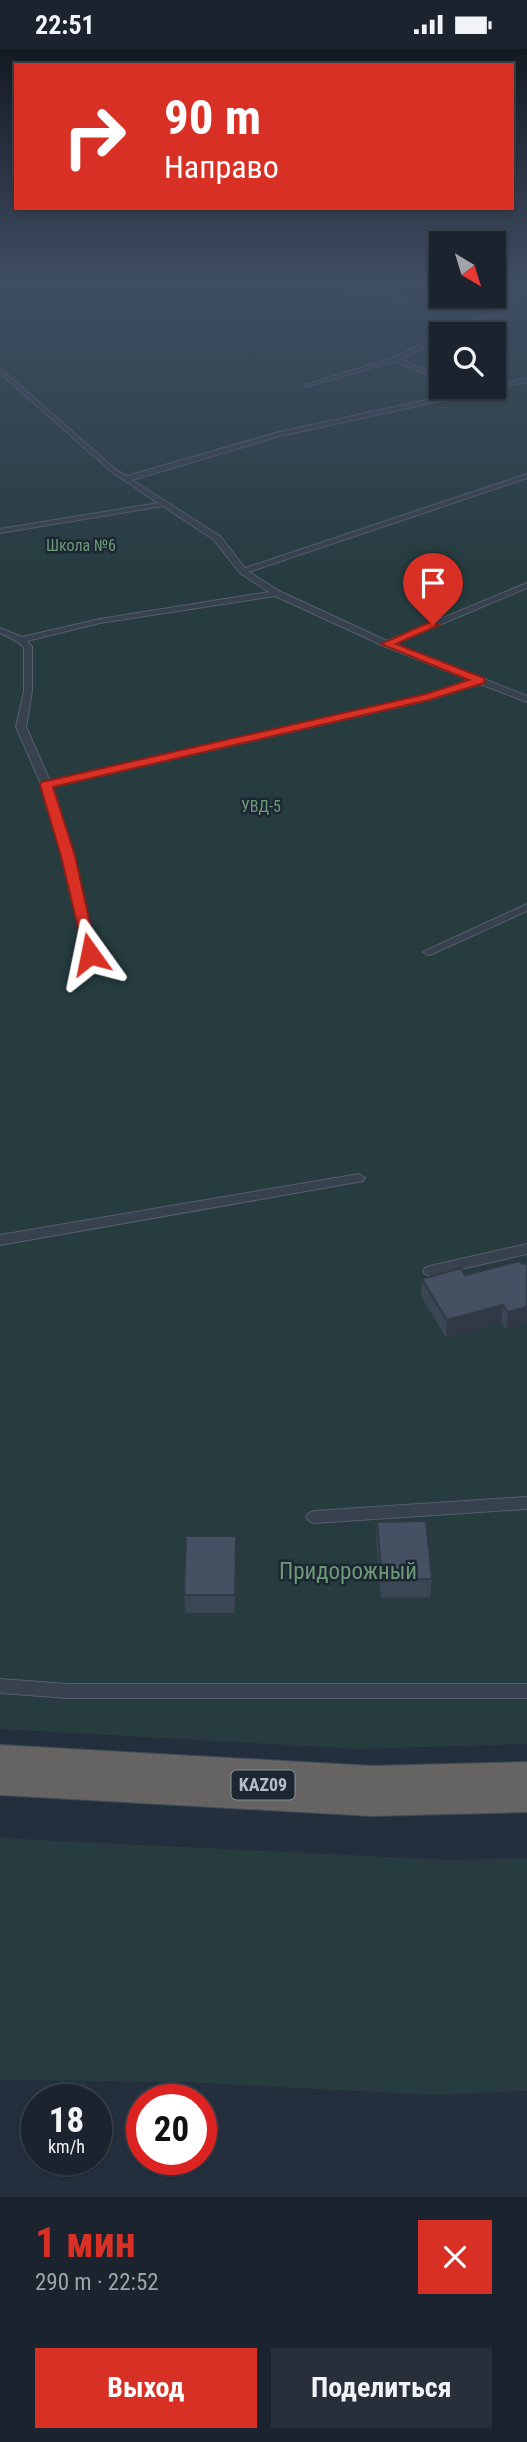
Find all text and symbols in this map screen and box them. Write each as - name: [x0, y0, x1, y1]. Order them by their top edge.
- text: 22:51: [35, 10, 95, 40]
- text: 90 m: [164, 89, 261, 146]
- icon: right: [49, 91, 140, 182]
- text: Направо: [164, 148, 279, 186]
- north arrow: [429, 231, 506, 308]
- map controls: [429, 231, 506, 399]
- button: search: [429, 322, 506, 399]
- park label: Школа №6: [46, 536, 116, 555]
- pin: [403, 553, 463, 625]
- icon: arrive: [414, 564, 452, 602]
- park label: УВД-5: [241, 797, 281, 816]
- position arrow: [53, 917, 127, 991]
- park label: Придорожный: [279, 1558, 417, 1585]
- road number: KAZ09: [232, 1771, 294, 1799]
- speed limit sign: 20: [126, 2084, 217, 2175]
- text: 18: [49, 2100, 84, 2141]
- text: km/h: [48, 2136, 85, 2157]
- text: 1 мин: [35, 2218, 136, 2267]
- button: close: [418, 2220, 492, 2294]
- text: 290 m · 22:52: [35, 2269, 159, 2296]
- button: Выход: [35, 2348, 257, 2428]
- button: Поделиться: [271, 2348, 492, 2428]

